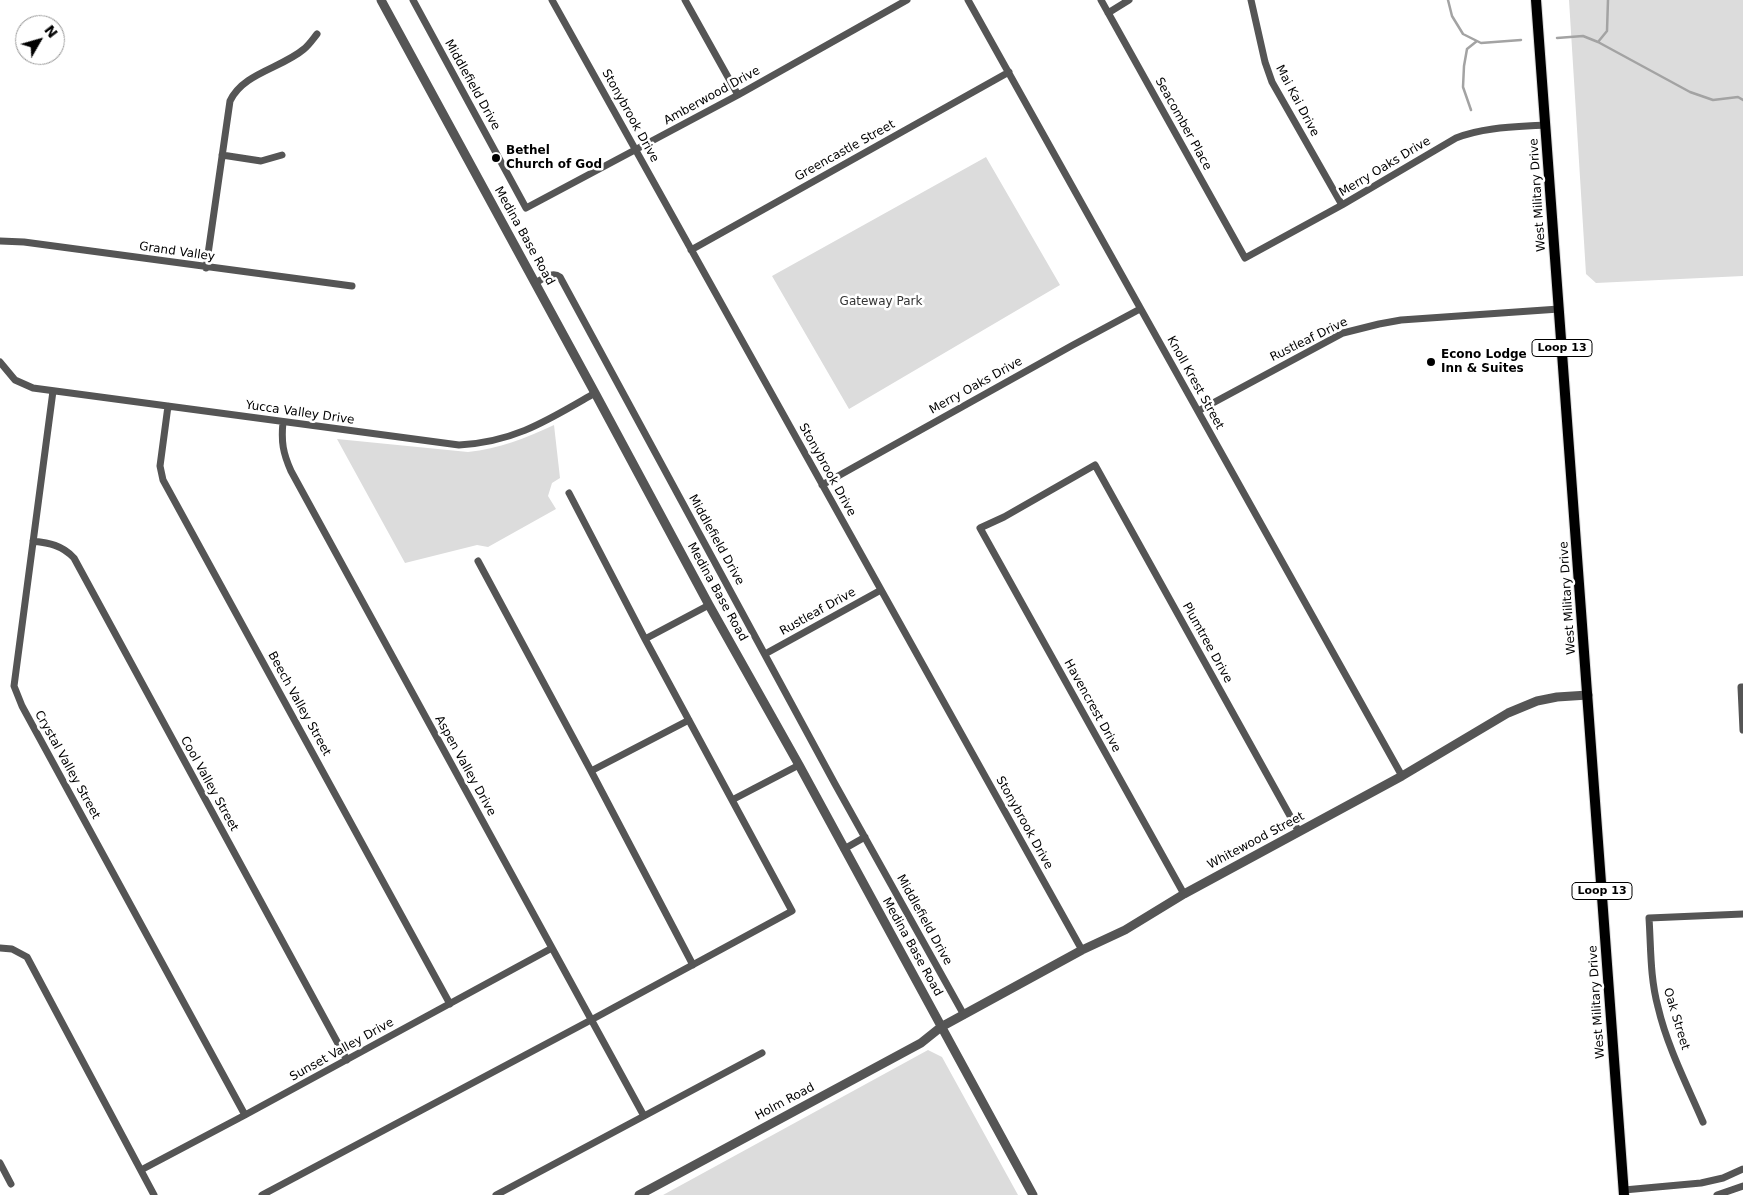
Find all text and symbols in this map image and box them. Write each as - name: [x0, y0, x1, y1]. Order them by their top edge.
- north arrow: [15, 15, 65, 65]
- text: N: [41, 22, 61, 41]
- street label: Middlefield Drive: [441, 37, 503, 133]
- street label: Mai Kai Drive: [1272, 63, 1322, 139]
- street label: Amberwood Drive: [661, 64, 763, 128]
- street label: Stonybrook Drive: [598, 67, 662, 165]
- street label: Seacomber Place: [1152, 75, 1214, 173]
- street label: Greencastle Street: [792, 117, 898, 185]
- street label: Merry Oaks Drive: [1337, 134, 1433, 200]
- street label: West Military Drive: [1527, 138, 1549, 252]
- place label: Bethel Church of God: [506, 144, 602, 172]
- marker: Bethel Church of God: [490, 152, 502, 164]
- street label: Medina Base Road: [491, 184, 557, 288]
- street label: Grand Valley: [138, 240, 216, 264]
- park label: Gateway Park: [840, 295, 922, 309]
- street label: Rustleaf Drive: [1268, 315, 1350, 365]
- street label: Knoll Krest Street: [1163, 334, 1227, 432]
- road number: Loop 13: [1532, 339, 1592, 356]
- place label: Econo Lodge Inn & Suites: [1441, 348, 1527, 376]
- street label: Merry Oaks Drive: [927, 354, 1025, 418]
- marker: Econo Lodge Inn & Suites: [1425, 356, 1437, 368]
- street label: Yucca Valley Drive: [245, 398, 355, 428]
- street label: Stonybrook Drive: [795, 421, 859, 519]
- street label: Middlefield Drive: [685, 492, 747, 588]
- street label: Medina Base Road: [684, 540, 750, 644]
- street label: West Military Drive: [1557, 541, 1579, 655]
- street label: Rustleaf Drive: [778, 585, 858, 639]
- street label: Plumtree Drive: [1179, 600, 1235, 686]
- street label: Beech Valley Street: [264, 649, 334, 759]
- street label: Havencrest Drive: [1061, 657, 1123, 755]
- street label: Crystal Valley Street: [31, 708, 103, 822]
- street label: Aspen Valley Drive: [431, 713, 499, 819]
- street label: Cool Valley Street: [177, 734, 241, 834]
- street label: Stonybrook Drive: [992, 774, 1056, 872]
- street label: Whitewood Street: [1205, 809, 1307, 873]
- street label: Middlefield Drive: [893, 872, 955, 968]
- road number: Loop 13: [1572, 882, 1632, 899]
- street label: Medina Base Road: [879, 895, 945, 999]
- street label: West Military Drive: [1586, 945, 1608, 1059]
- street label: Oak Street: [1660, 986, 1692, 1052]
- street label: Sunset Valley Drive: [288, 1015, 396, 1085]
- street label: Holm Road: [753, 1080, 817, 1124]

